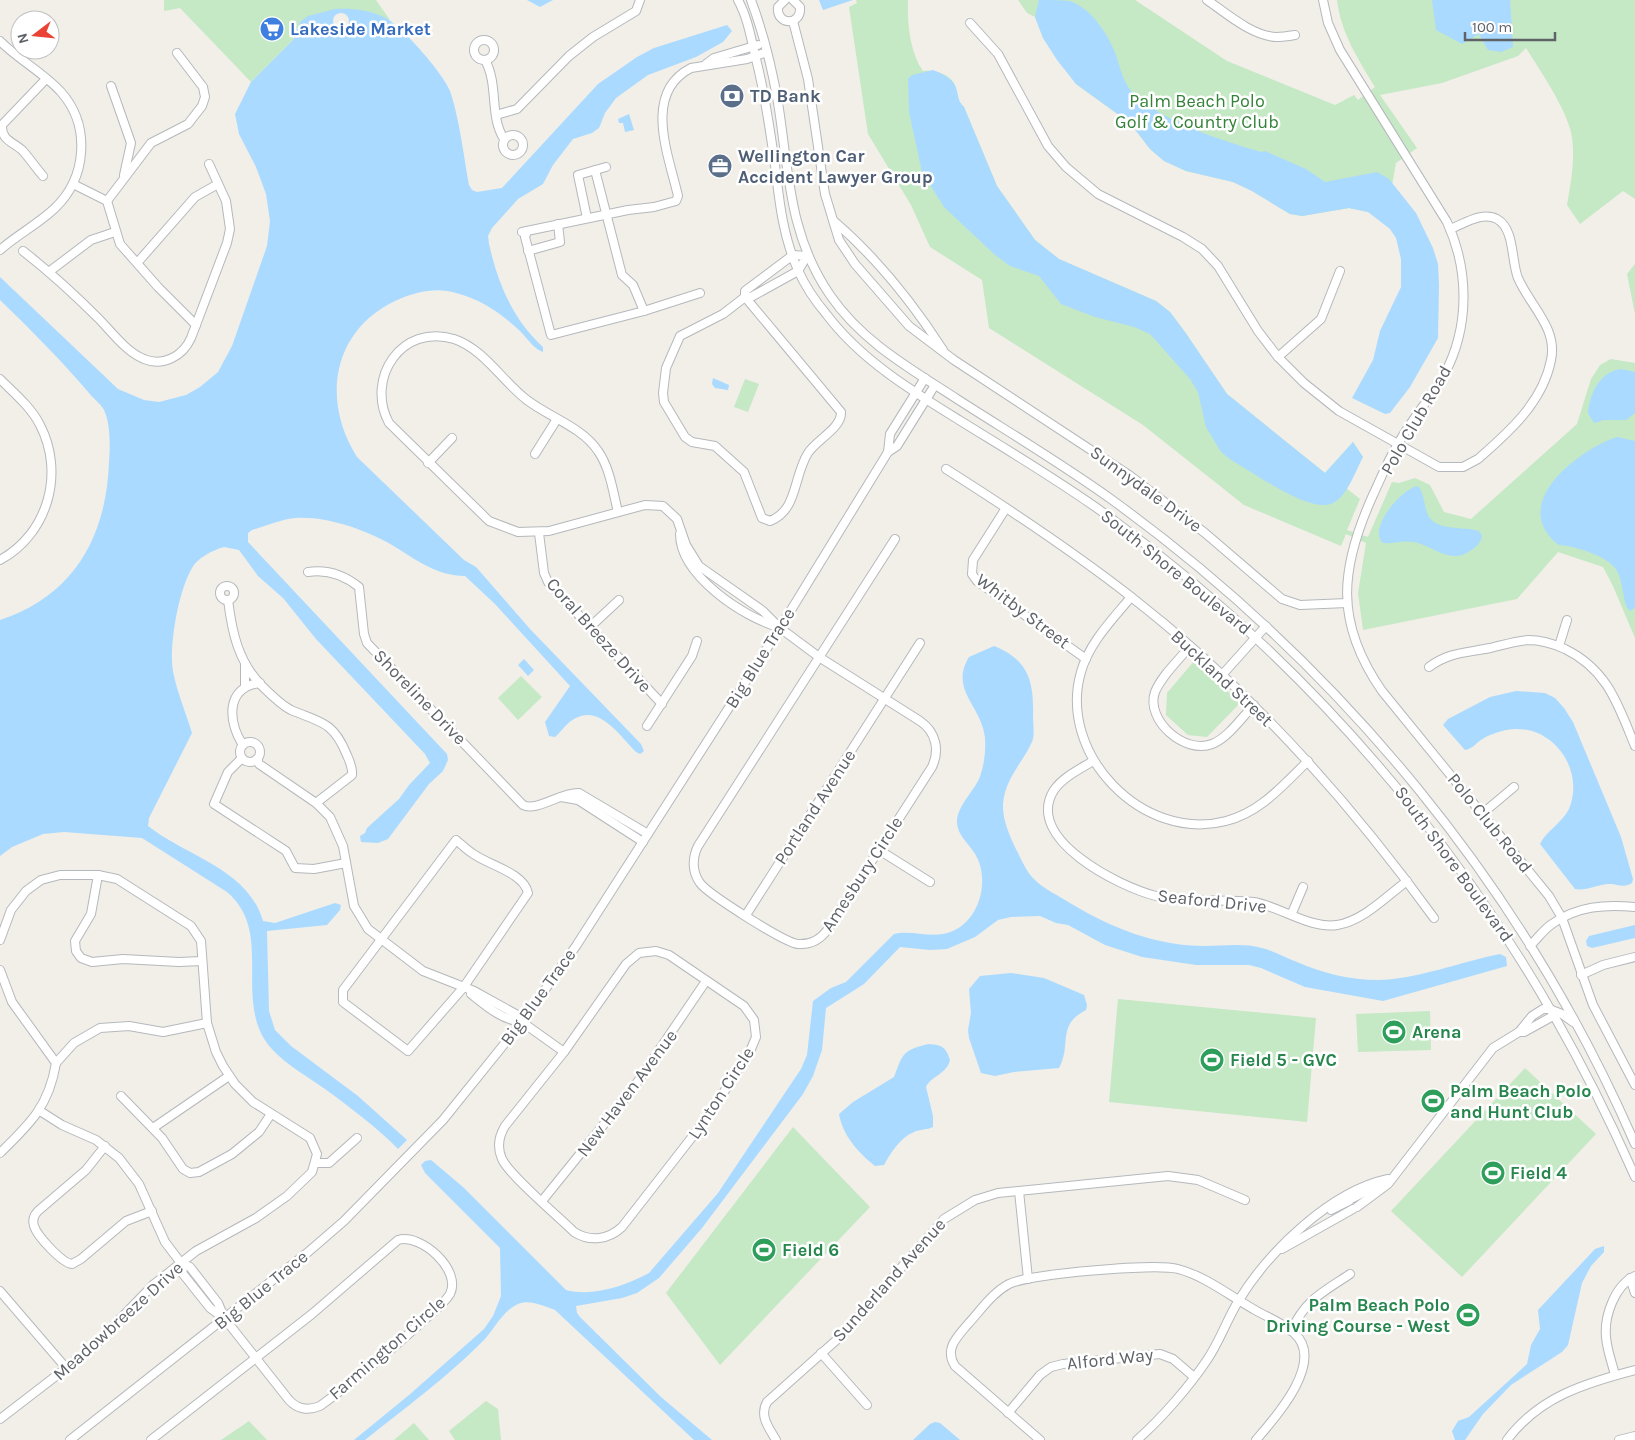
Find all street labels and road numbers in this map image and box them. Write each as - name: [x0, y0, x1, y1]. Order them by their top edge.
- street label: Polo Club Road: [1376, 362, 1456, 478]
- street label: Sunnydale Drive: [1086, 441, 1206, 537]
- street label: South Shore Boulevard: [1096, 504, 1256, 640]
- street label: Whitby Street: [972, 569, 1074, 654]
- street label: Coral Breeze Drive: [542, 573, 656, 697]
- street label: Big Blue Trace: [720, 604, 800, 712]
- street label: Buckland Street: [1166, 625, 1278, 731]
- street label: Shoreline Drive: [369, 645, 471, 749]
- street label: Portland Avenue: [770, 745, 860, 869]
- street label: Polo Club Road: [1443, 769, 1537, 877]
- street label: South Shore Boulevard: [1390, 782, 1518, 946]
- street label: Amesbury Circle: [817, 812, 907, 936]
- street label: Seaford Drive: [1156, 884, 1268, 918]
- street label: Big Blue Trace: [496, 944, 580, 1050]
- street label: New Haven Avenue: [572, 1025, 682, 1161]
- street label: Lynton Circle: [683, 1043, 759, 1143]
- street label: Sunderland Avenue: [828, 1214, 950, 1346]
- street label: Big Blue Trace: [210, 1245, 312, 1335]
- street label: Meadowbreeze Drive: [48, 1257, 188, 1385]
- street label: Farmington Circle: [324, 1292, 450, 1404]
- street label: Alford Way: [1066, 1343, 1155, 1374]

